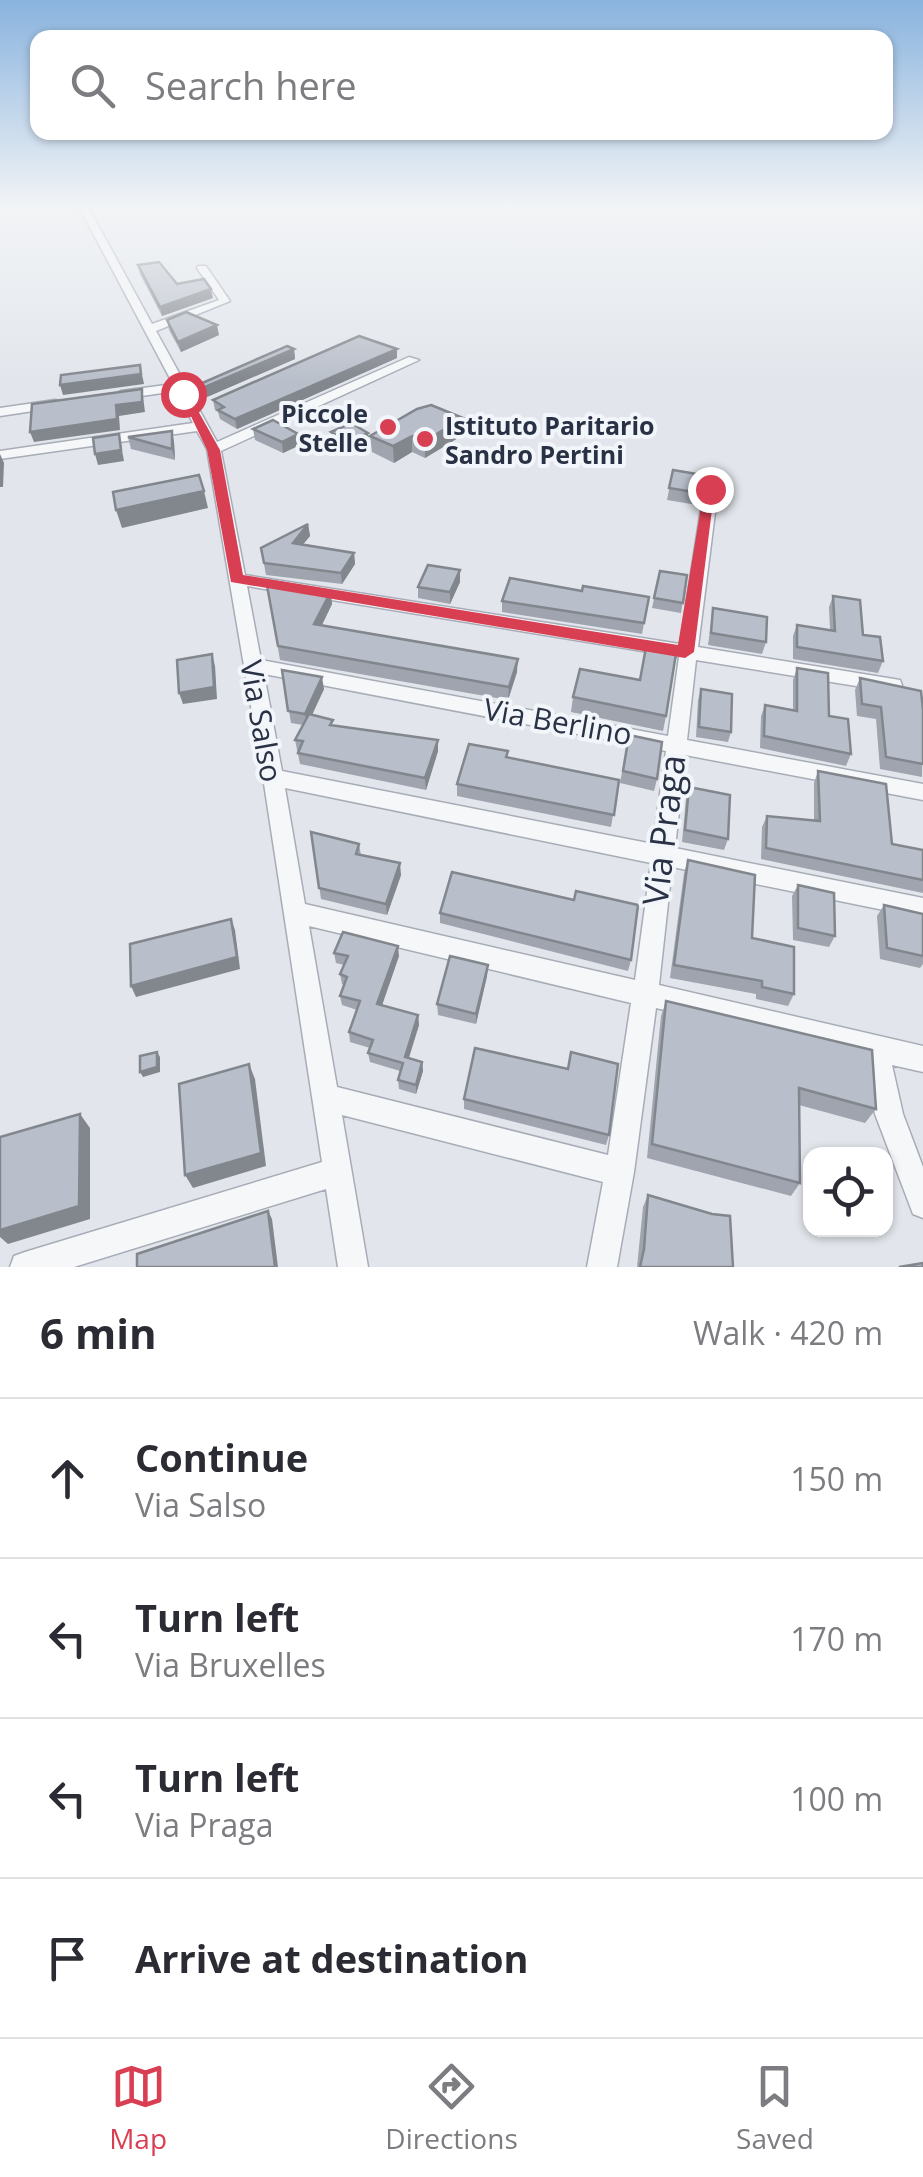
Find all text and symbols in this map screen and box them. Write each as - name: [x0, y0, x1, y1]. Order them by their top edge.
- search box: [30, 30, 893, 140]
- icon: search: [65, 58, 120, 113]
- text: Search here: [145, 59, 357, 111]
- route start: [161, 372, 207, 418]
- place label: Piccole Stelle: [281, 396, 368, 459]
- place label: Istituto Paritario Sandro Pertini: [445, 408, 655, 471]
- marker: Piccole Stelle: [377, 416, 399, 438]
- marker: Istituto Paritario Sandro Pertini: [414, 428, 436, 450]
- route end: [688, 467, 734, 513]
- street label: Via Salso: [231, 657, 293, 785]
- street label: Via Berlino: [481, 688, 635, 754]
- street label: Via Praga: [630, 752, 696, 908]
- map controls: [803, 1147, 893, 1237]
- button: locate: [803, 1147, 893, 1237]
- text: 6 min: [40, 1304, 157, 1361]
- text: Walk · 420 m: [693, 1311, 883, 1354]
- text: Continue: [135, 1431, 308, 1483]
- icon: ahead: [40, 1451, 95, 1506]
- text: 150 m: [790, 1457, 883, 1500]
- text: Via Salso: [135, 1483, 266, 1526]
- text: Turn left: [135, 1591, 299, 1643]
- icon: left: [40, 1611, 95, 1666]
- text: 170 m: [790, 1617, 883, 1660]
- text: Via Bruxelles: [135, 1643, 326, 1686]
- text: Turn left: [135, 1751, 299, 1803]
- icon: left: [40, 1771, 95, 1826]
- text: 100 m: [790, 1777, 883, 1820]
- text: Via Praga: [135, 1803, 274, 1846]
- icon: arrive: [40, 1931, 95, 1986]
- text: Arrive at destination: [135, 1932, 529, 1984]
- tab: Map: [109, 2059, 167, 2157]
- tab: Directions: [385, 2059, 518, 2157]
- tab: Saved: [736, 2059, 814, 2157]

